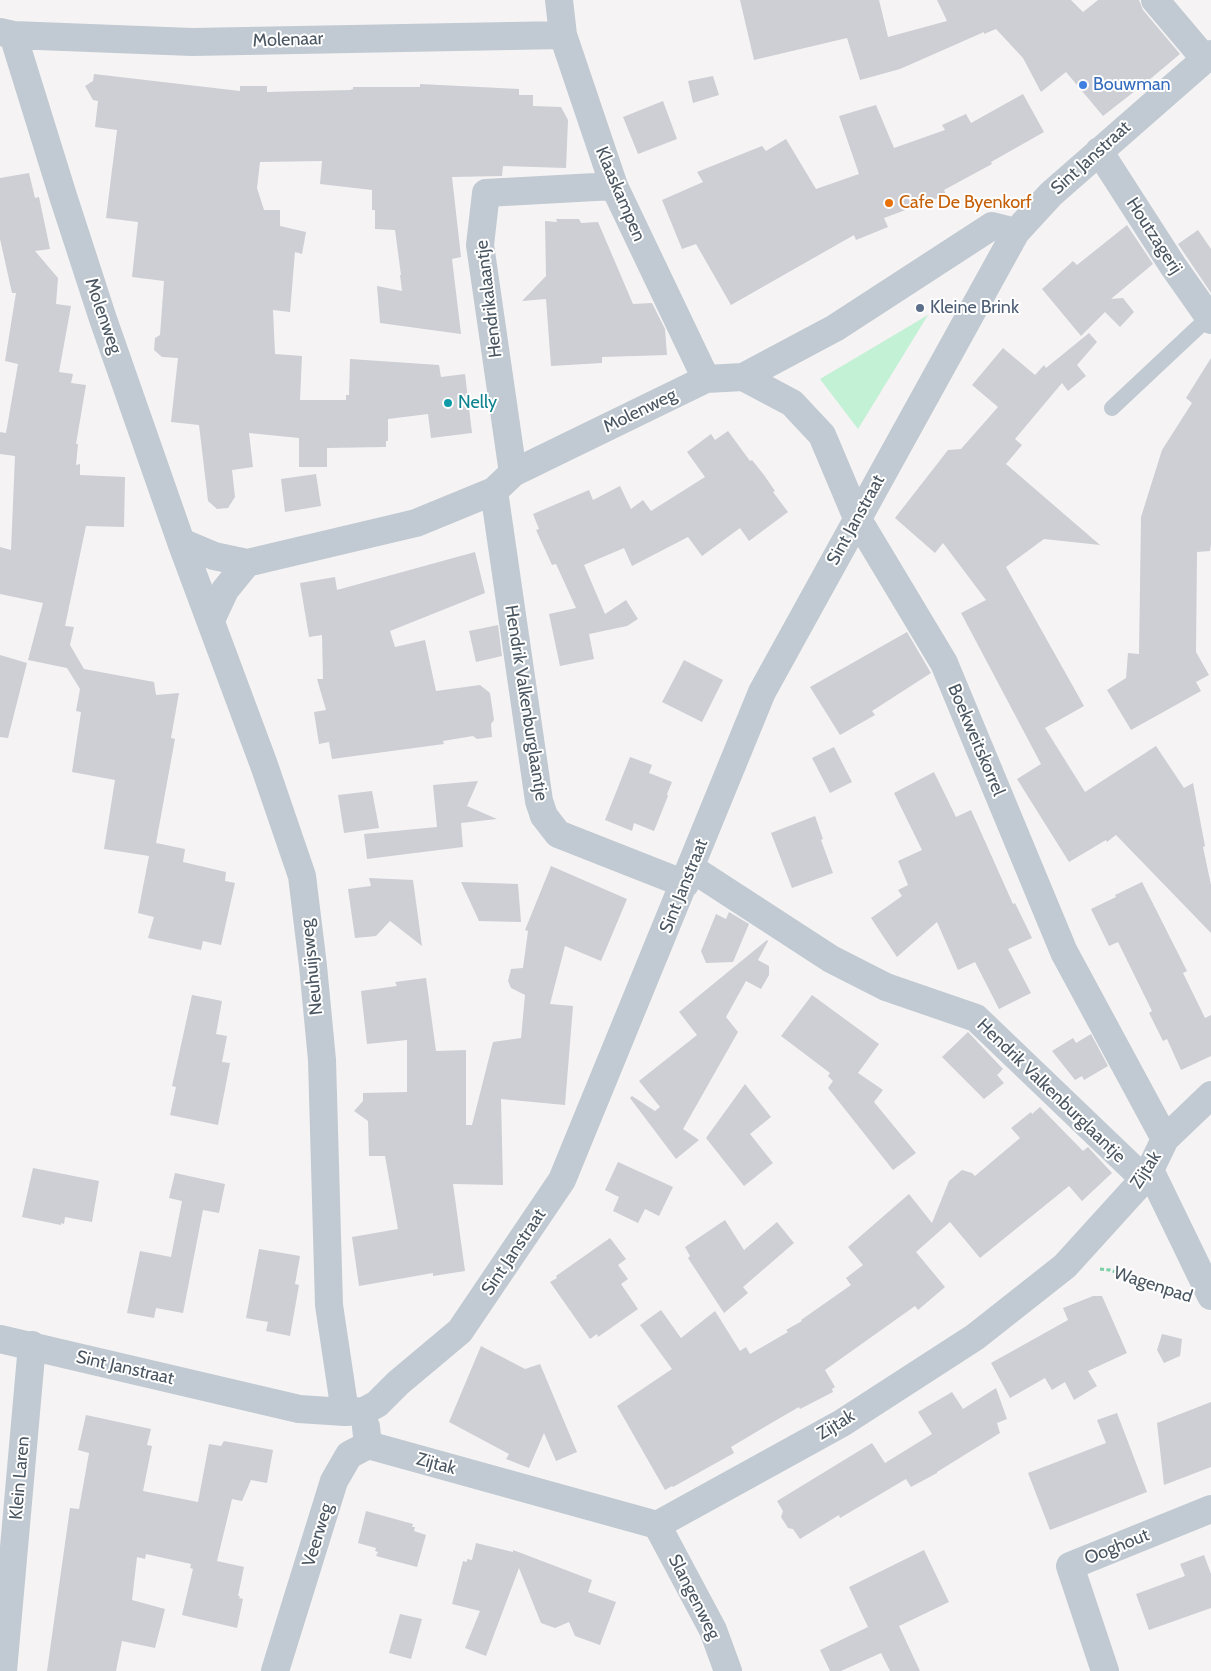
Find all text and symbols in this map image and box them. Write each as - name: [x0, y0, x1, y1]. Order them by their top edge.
- street label: Molenaar: [252, 28, 324, 52]
- place label: Bouwman: [1093, 74, 1171, 96]
- marker: Bouwman: [1077, 79, 1089, 91]
- street label: Sint Janstraat: [1047, 117, 1135, 199]
- street label: Klaaskampen: [590, 143, 650, 245]
- place label: Cafe De Byenkorf: [899, 192, 1032, 214]
- street label: Houtzagerij: [1121, 194, 1187, 278]
- marker: Cafe De Byenkorf: [883, 197, 895, 209]
- street label: Hendrikalaantje: [471, 239, 507, 359]
- street label: Molenweg: [80, 275, 126, 357]
- place label: Kleine Brink: [930, 297, 1019, 319]
- marker: Kleine Brink: [914, 302, 926, 314]
- street label: Molenweg: [600, 384, 680, 438]
- place label: Nelly: [458, 392, 497, 414]
- marker: Nelly: [442, 397, 454, 409]
- street label: Sint Janstraat: [822, 471, 890, 569]
- street label: Hendrik Valkenburglaantje: [500, 604, 552, 802]
- street label: Boekweitskorrel: [943, 681, 1009, 799]
- street label: Sint Janstraat: [655, 836, 713, 936]
- street label: Neuhuijsweg: [296, 918, 328, 1016]
- street label: Hendrik Valkenburglaantje: [972, 1014, 1130, 1168]
- street label: Zijtak: [1126, 1147, 1166, 1193]
- street label: Sint Janstraat: [477, 1205, 551, 1299]
- street label: Wagenpad: [1111, 1262, 1195, 1308]
- street label: Sint Janstraat: [74, 1346, 176, 1390]
- street label: Zijtak: [813, 1405, 859, 1445]
- street label: Klein Laren: [6, 1435, 34, 1521]
- street label: Zijtak: [414, 1448, 458, 1480]
- street label: Veerweg: [298, 1501, 338, 1569]
- street label: Ooghout: [1082, 1524, 1152, 1570]
- street label: Slangenweg: [663, 1551, 725, 1643]

